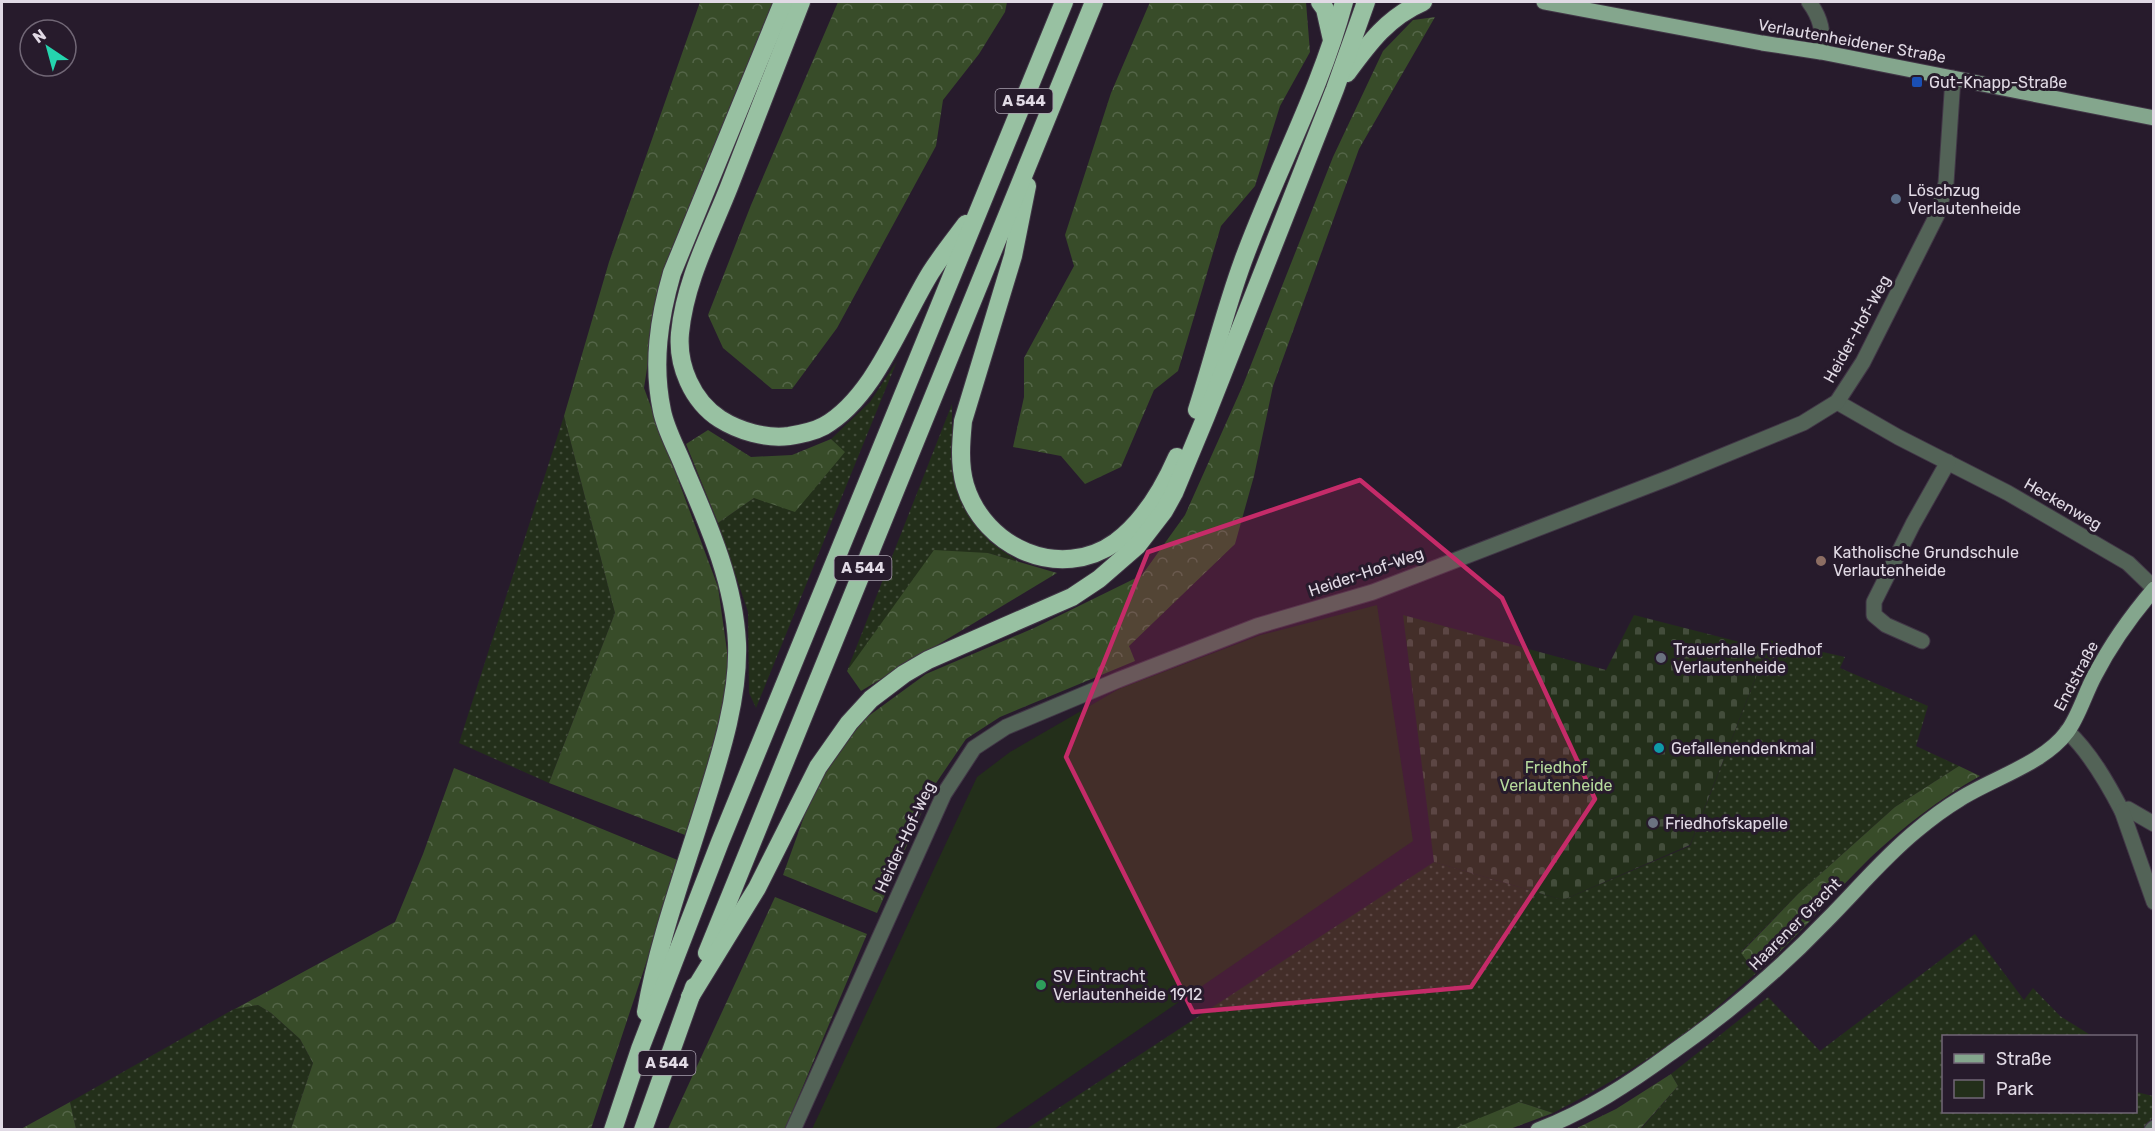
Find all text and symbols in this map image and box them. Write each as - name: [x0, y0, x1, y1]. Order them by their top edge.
- street label: Verlautenheidener Straße: [1756, 15, 1948, 67]
- north arrow: [18, 18, 78, 78]
- text: N: [29, 25, 50, 47]
- place label: Gut-Knapp-Straße: [1929, 73, 2067, 92]
- marker: Gut-Knapp-Straße: [1910, 75, 1924, 89]
- road number: A 544: [996, 89, 1052, 113]
- place label: Löschzug Verlautenheide: [1908, 181, 2021, 218]
- marker: Löschzug Verlautenheide: [1889, 192, 1903, 206]
- street label: Heider-Hof-Weg: [1819, 272, 1895, 386]
- street label: Heckenweg: [2021, 474, 2105, 534]
- street label: Heider-Hof-Weg: [1306, 543, 1426, 601]
- place label: Katholische Grundschule Verlautenheide: [1833, 543, 2019, 580]
- marker: Katholische Grundschule Verlautenheide: [1814, 554, 1828, 568]
- road number: A 544: [834, 556, 892, 580]
- street label: Endstraße: [2050, 638, 2102, 714]
- place label: Trauerhalle Friedhof Verlautenheide: [1673, 640, 1823, 677]
- marker: Trauerhalle Friedhof Verlautenheide: [1654, 651, 1668, 665]
- place label: Gefallenendenkmal: [1671, 739, 1814, 758]
- marker: Gefallenendenkmal: [1652, 741, 1666, 755]
- park label: Friedhof Verlautenheide: [1499, 758, 1613, 795]
- street label: Heider-Hof-Weg: [871, 778, 939, 896]
- place label: Friedhofskapelle: [1665, 814, 1788, 833]
- marker: Friedhofskapelle: [1646, 816, 1660, 830]
- street label: Haarener Gracht: [1745, 874, 1845, 974]
- place label: SV Eintracht Verlautenheide 1912: [1053, 967, 1203, 1004]
- marker: SV Eintracht Verlautenheide 1912: [1034, 978, 1048, 992]
- legend: [1942, 1035, 2137, 1113]
- text: Straße: [1996, 1048, 2052, 1070]
- road number: A 544: [638, 1051, 696, 1075]
- text: Park: [1996, 1078, 2034, 1100]

